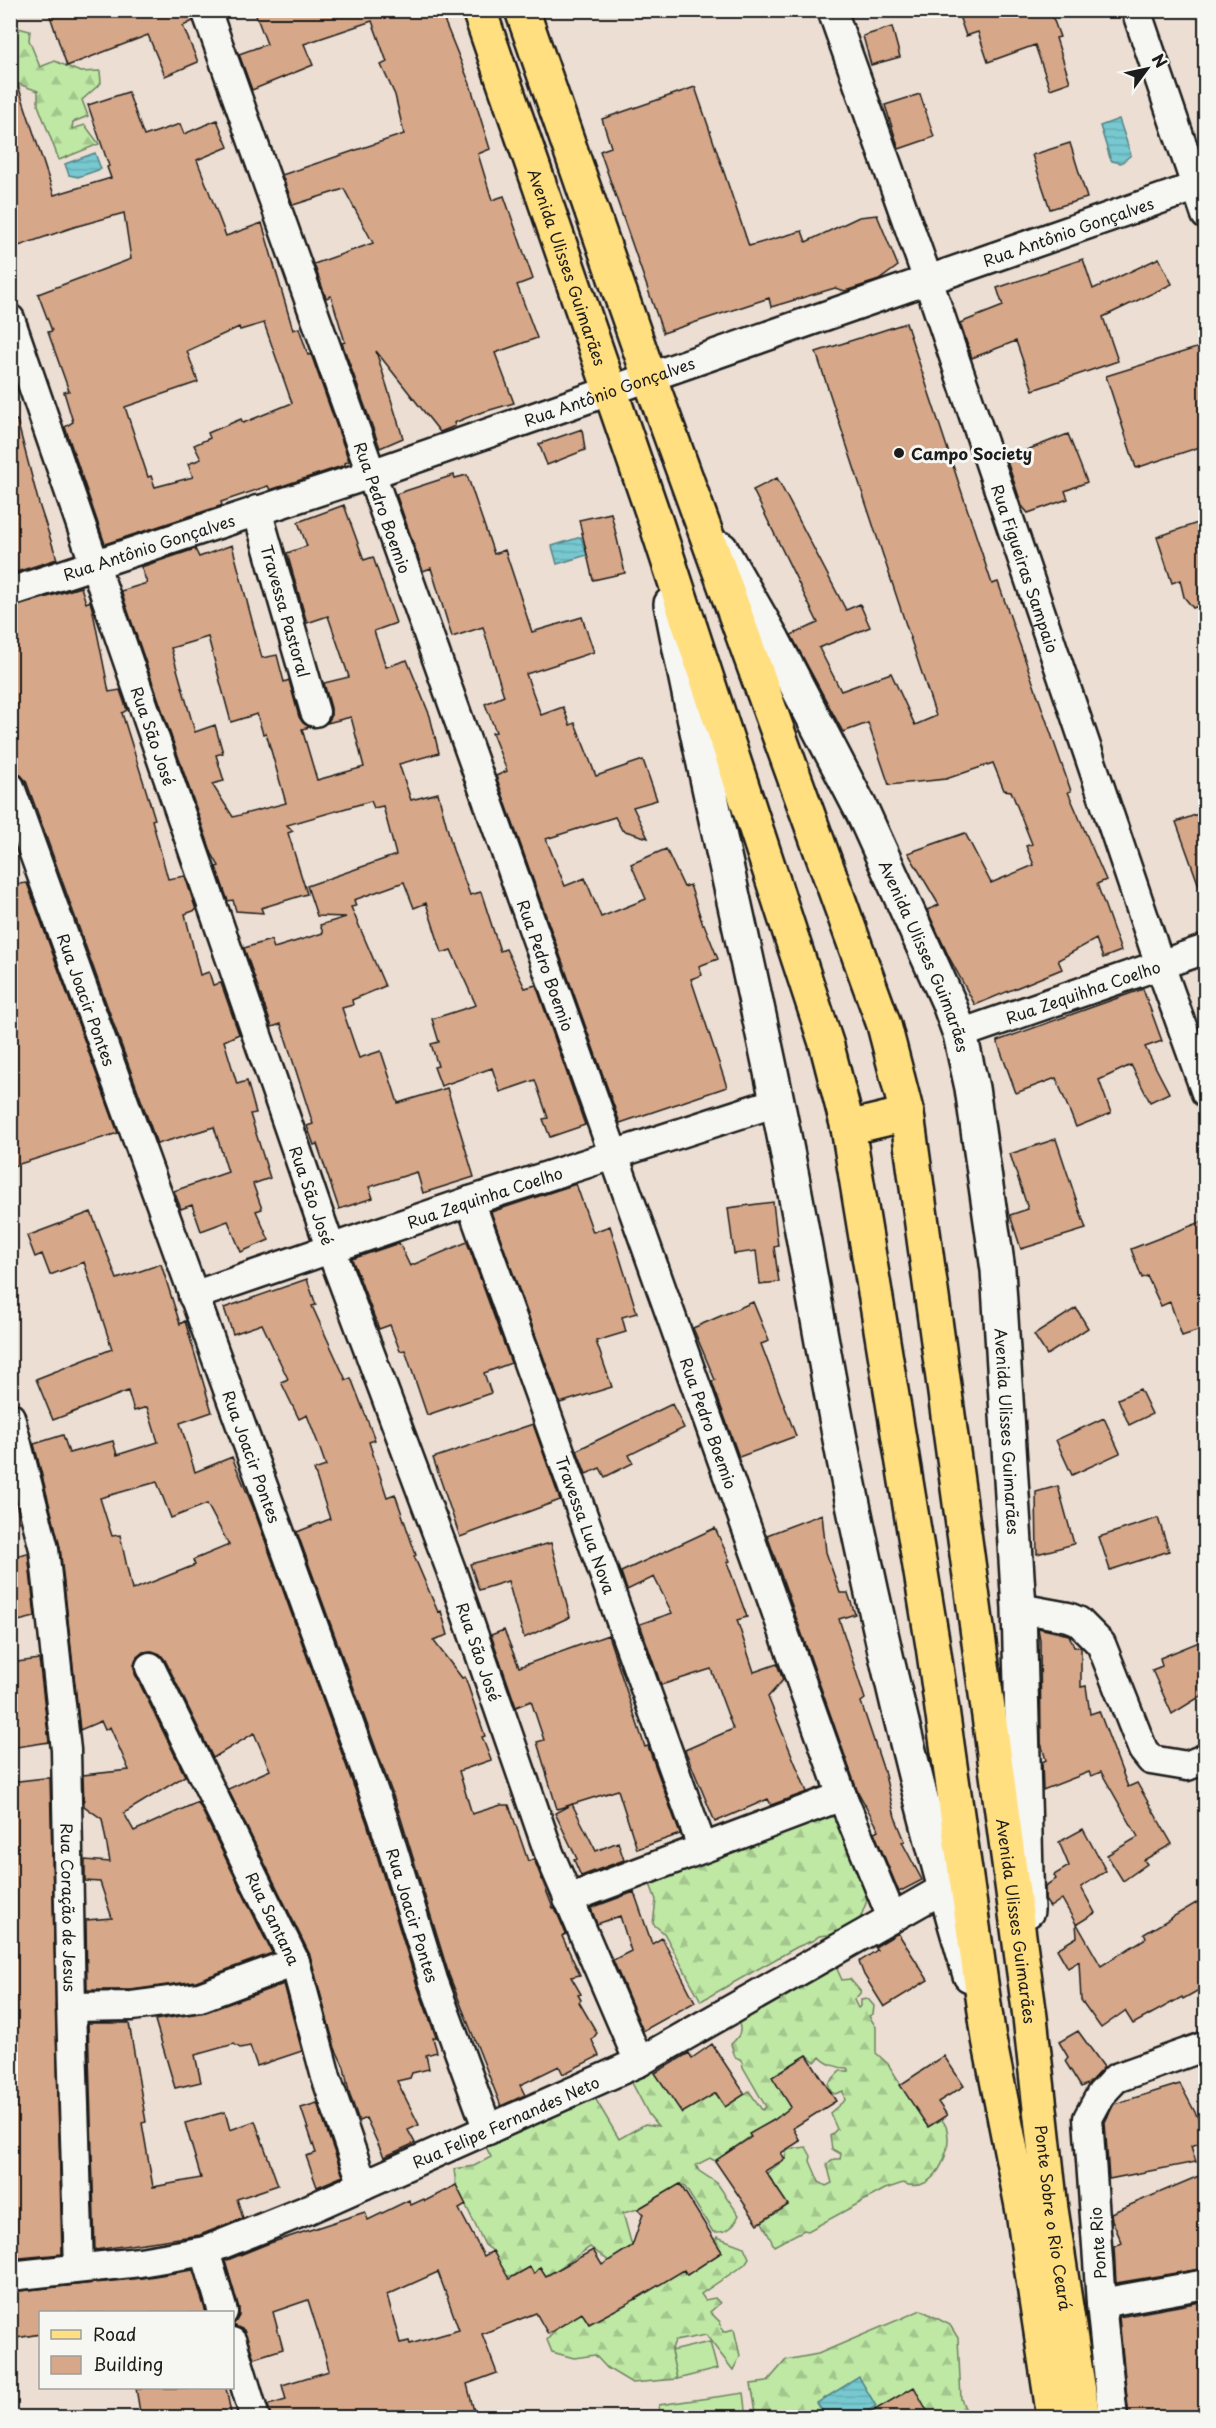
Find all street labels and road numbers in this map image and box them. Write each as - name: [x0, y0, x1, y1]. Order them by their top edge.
- street label: Avenida Ulisses Guimarães: [523, 165, 613, 369]
- street label: Rua Antônio Gonçalves: [980, 190, 1157, 272]
- street label: Rua Antônio Gonçalves: [521, 350, 698, 432]
- street label: Rua Pedro Boemio: [349, 438, 418, 577]
- street label: Rua Figueiras Sampaio: [986, 481, 1065, 656]
- street label: Rua Antônio Gonçalves: [60, 507, 238, 586]
- street label: Travessa Pastoral: [256, 542, 316, 680]
- street label: Rua São José: [126, 683, 182, 789]
- street label: Avenida Ulisses Guimarães: [874, 856, 976, 1054]
- street label: Rua Pedro Boemio: [512, 896, 581, 1034]
- street label: Rua Joacir Pontes: [52, 930, 122, 1069]
- street label: Rua Zequihha Coelho: [1002, 954, 1163, 1029]
- street label: Rua São José: [284, 1143, 340, 1248]
- street label: Rua Zequinha Coelho: [403, 1160, 566, 1234]
- street label: Avenida Ulisses Guimarães: [990, 1327, 1026, 1535]
- street label: Rua Pedro Boemio: [675, 1354, 744, 1492]
- street label: Rua Joacir Pontes: [217, 1387, 287, 1526]
- street label: Travessa Lua Nova: [550, 1452, 622, 1597]
- street label: Rua São José: [451, 1599, 508, 1704]
- street label: Avenida Ulisses Guimarães: [991, 1817, 1043, 2025]
- street label: Rua Coração de Jesus: [55, 1823, 83, 1992]
- street label: Rua Joacir Pontes: [381, 1845, 445, 1985]
- street label: Rua Santana: [240, 1868, 307, 1969]
- street label: Rua Felipe Fernandes Neto: [408, 2069, 603, 2174]
- street label: Ponte Sobre o Rio Ceará: [1030, 2124, 1078, 2312]
- street label: Ponte Rio: [1083, 2206, 1111, 2280]

